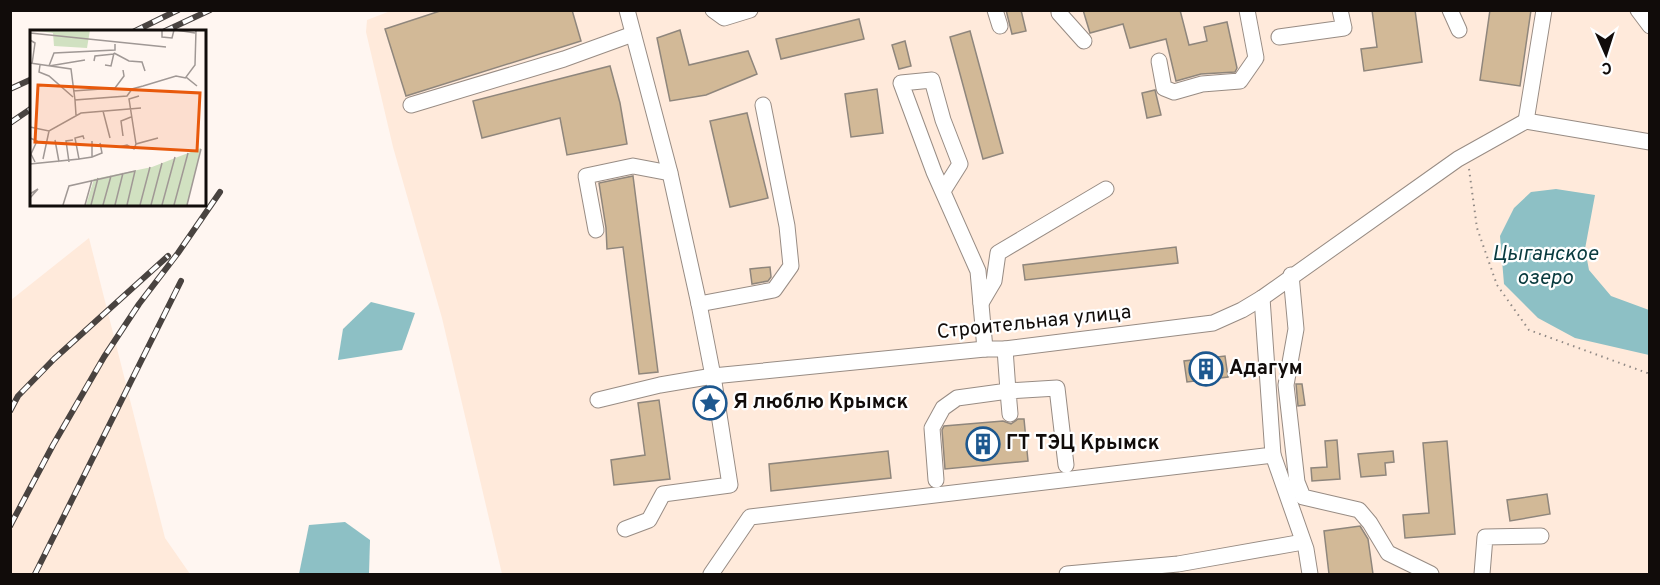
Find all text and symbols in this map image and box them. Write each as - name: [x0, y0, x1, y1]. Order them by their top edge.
- north arrow: [1576, 24, 1636, 84]
- inset map: [30, 30, 206, 206]
- text: С: [1601, 57, 1612, 77]
- water label: Цыганское озеро: [1492, 241, 1599, 292]
- street label: Строительная улица: [936, 300, 1132, 346]
- building icon: Адагум: [1188, 351, 1224, 387]
- place label: Адагум: [1229, 356, 1303, 382]
- place icon: Я люблю Крымск: [692, 385, 728, 421]
- place label: Я люблю Крымск: [733, 390, 908, 416]
- building icon: ГТ ТЭЦ Крымск: [965, 426, 1001, 462]
- place label: ГТ ТЭЦ Крымск: [1006, 431, 1160, 457]

